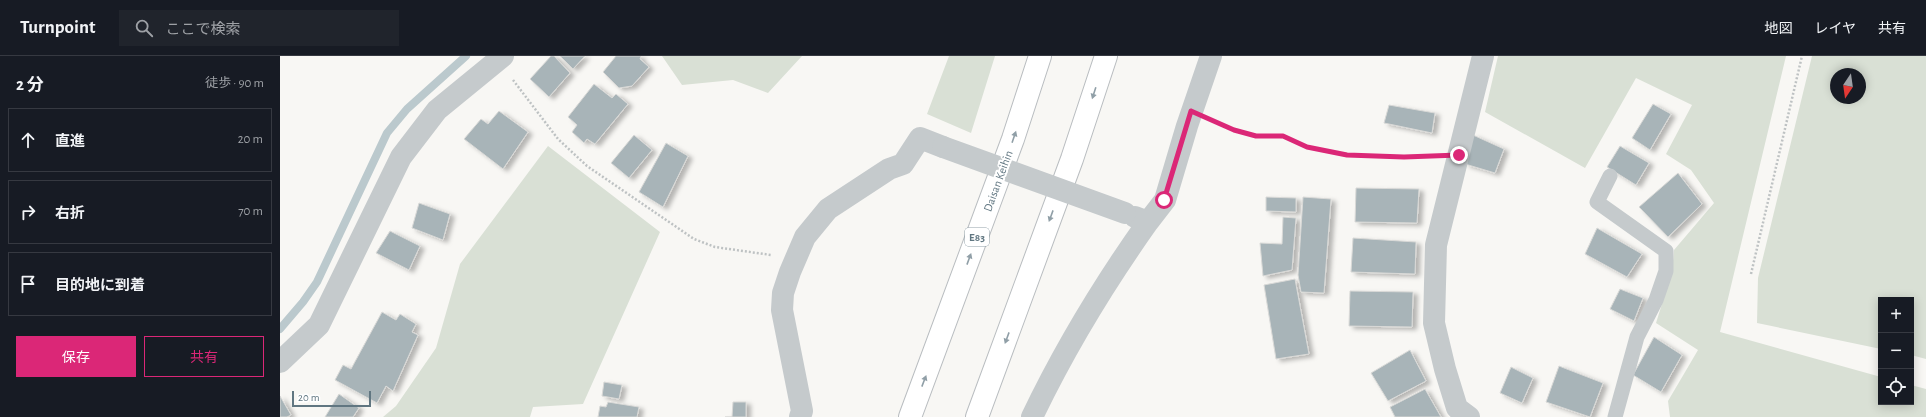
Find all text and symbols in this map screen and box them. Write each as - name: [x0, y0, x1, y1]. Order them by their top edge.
- search box: [119, 10, 399, 46]
- icon: search: [133, 17, 155, 39]
- text: Turnpoint: [20, 18, 95, 37]
- text: ここで検索: [165, 22, 240, 37]
- text: 地図: [1764, 22, 1792, 36]
- text: レイヤ: [1814, 22, 1856, 36]
- text: 共有: [1878, 22, 1906, 36]
- north arrow: [1830, 68, 1866, 104]
- text: 2 分: [16, 76, 44, 93]
- text: 徒歩 · 90 m: [205, 77, 264, 90]
- one-way arrow: [1090, 87, 1096, 99]
- icon: ahead: [17, 129, 39, 151]
- one-way arrow: [1011, 130, 1017, 142]
- text: 20 m: [238, 133, 263, 146]
- text: 直進: [55, 134, 85, 149]
- route end: [1450, 146, 1468, 164]
- street label: Daisan Keihin: [981, 149, 1015, 213]
- route start: [1155, 191, 1173, 209]
- icon: right: [17, 201, 39, 223]
- text: 70 m: [238, 205, 263, 218]
- text: 右折: [55, 206, 85, 221]
- one-way arrow: [1048, 210, 1054, 222]
- road number: E83: [965, 228, 989, 246]
- one-way arrow: [967, 252, 973, 264]
- icon: arrive: [17, 273, 39, 295]
- text: 目的地に到着: [55, 278, 145, 293]
- map controls: [1878, 297, 1914, 405]
- button: +: [1878, 297, 1914, 333]
- one-way arrow: [1003, 332, 1009, 344]
- button: −: [1878, 333, 1914, 369]
- button: 保存: [16, 336, 136, 377]
- button: 共有: [144, 336, 264, 377]
- button: locate: [1878, 369, 1914, 405]
- one-way arrow: [922, 374, 928, 386]
- scale bar: [292, 389, 371, 408]
- text: 20 m: [298, 392, 319, 403]

